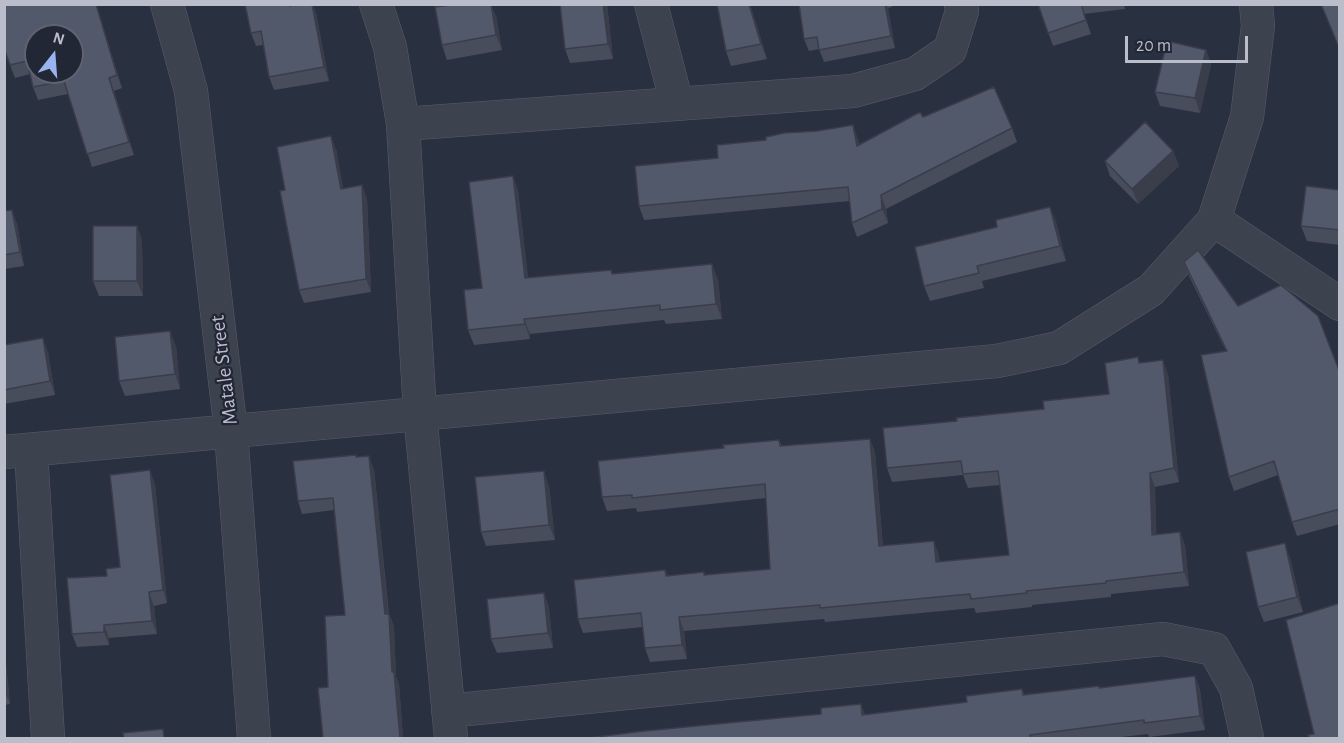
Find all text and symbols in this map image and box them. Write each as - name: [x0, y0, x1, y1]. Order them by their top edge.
- north arrow: [24, 24, 84, 84]
- scale bar: [1128, 24, 1251, 62]
- text: N: [51, 29, 66, 48]
- text: 20 m: [1136, 37, 1171, 55]
- street label: Matale Street: [205, 314, 243, 426]

